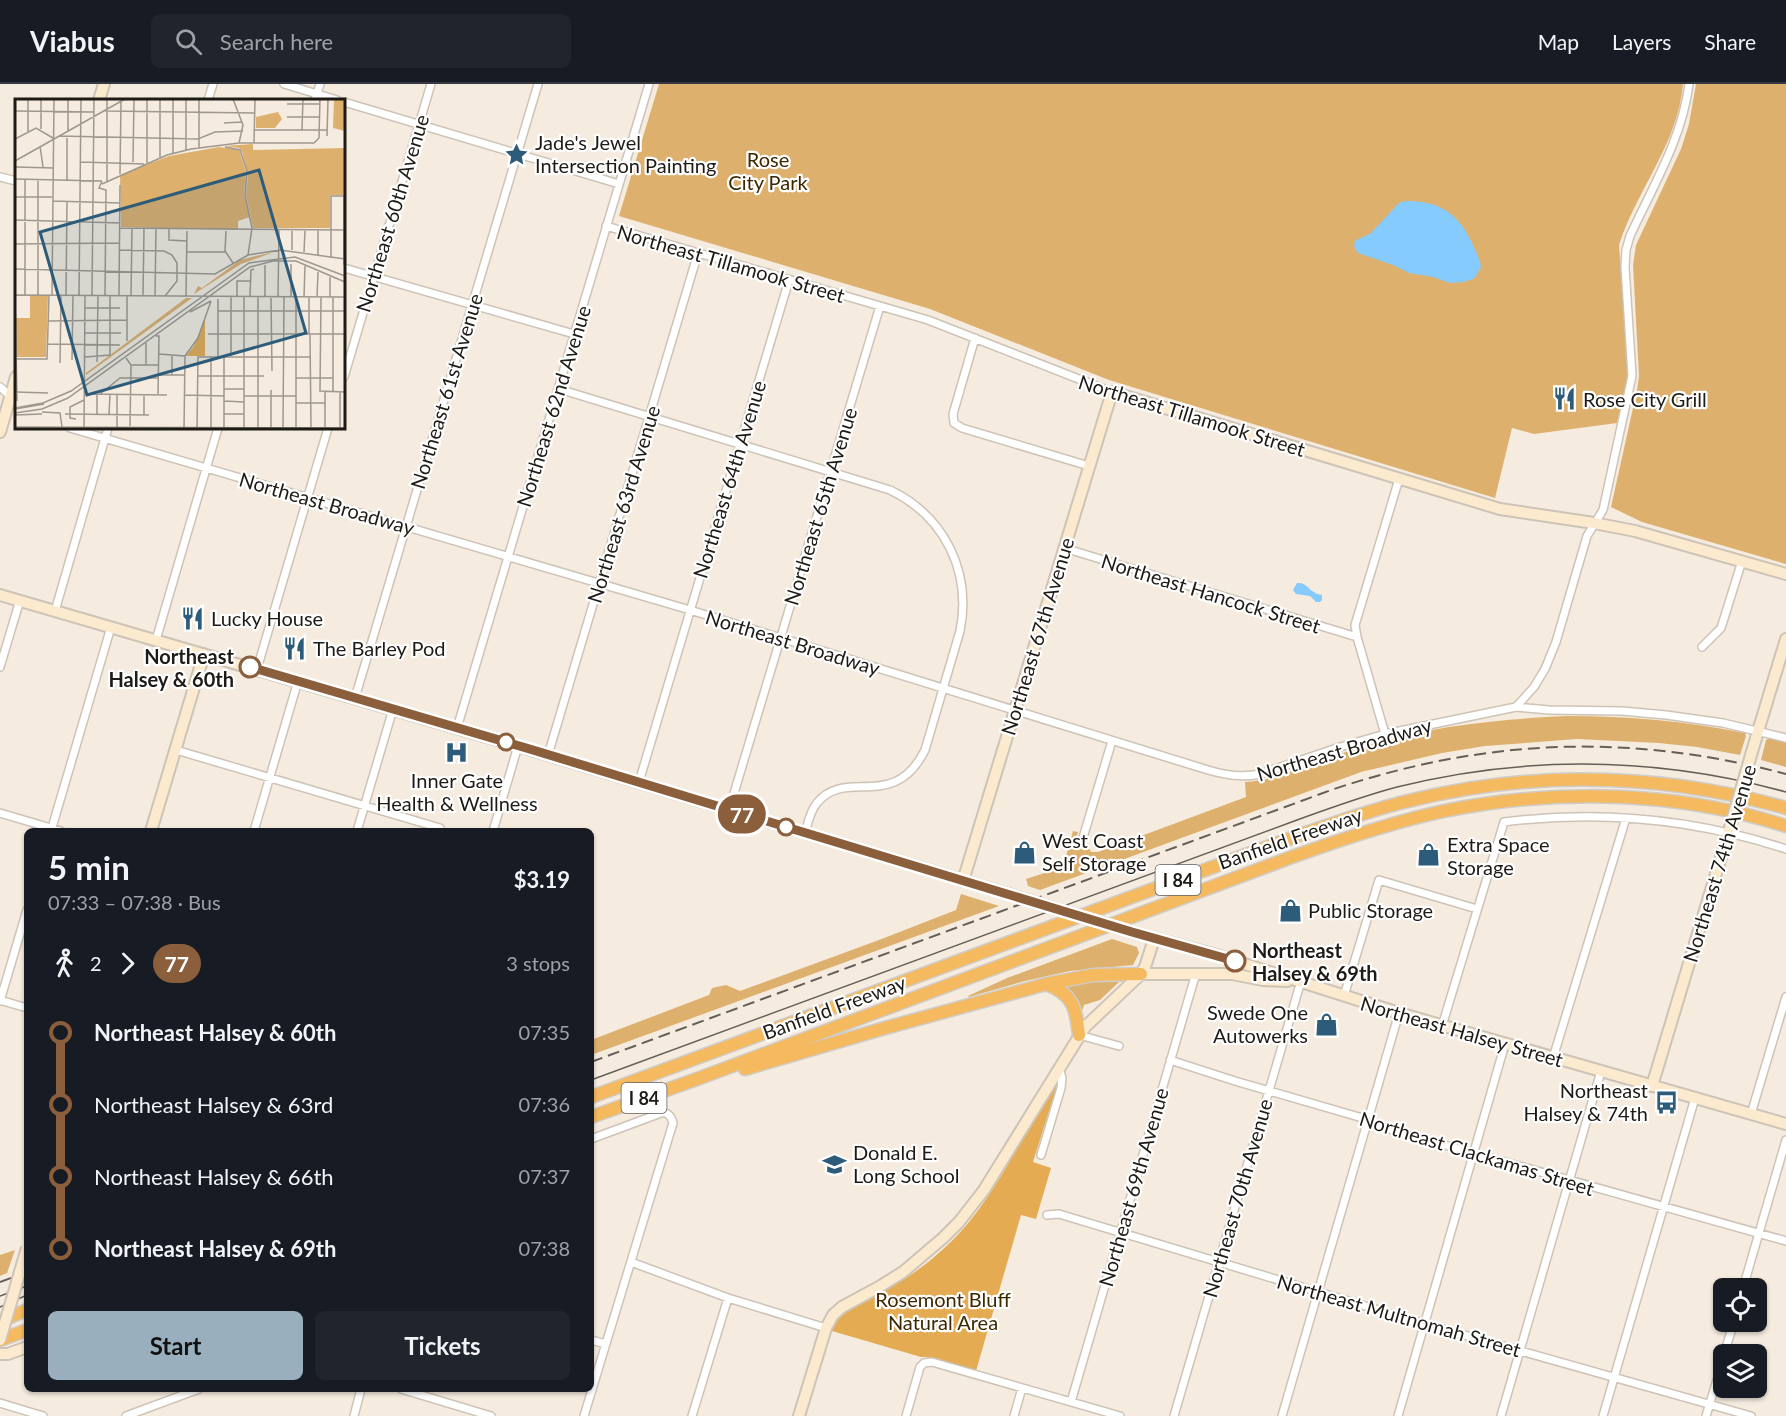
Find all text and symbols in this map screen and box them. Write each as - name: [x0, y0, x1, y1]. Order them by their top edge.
- search box: [151, 14, 571, 68]
- text: Viabus: [30, 24, 115, 58]
- icon: search: [172, 25, 205, 58]
- text: Search here: [220, 28, 333, 55]
- text: Map: [1538, 29, 1579, 54]
- text: Layers: [1612, 29, 1671, 54]
- text: Share: [1704, 29, 1756, 54]
- inset map: [15, 99, 345, 429]
- street label: Northeast 60th Avenue: [350, 111, 434, 315]
- place label: Jade's Jewel Intersection Painting: [535, 130, 716, 177]
- place icon: Jade's Jewel Intersection Painting: [504, 141, 530, 167]
- park label: Rose City Park: [728, 147, 809, 194]
- street label: Northeast Tillamook Street: [614, 219, 848, 307]
- street label: Northeast 61st Avenue: [405, 290, 487, 492]
- street label: Northeast 62nd Avenue: [511, 302, 595, 510]
- street label: Northeast Tillamook Street: [1076, 369, 1308, 461]
- street label: Northeast 64th Avenue: [687, 377, 771, 581]
- restaurant icon: Rose City Grill: [1552, 386, 1578, 412]
- place label: Rose City Grill: [1583, 387, 1707, 411]
- street label: Northeast 63rd Avenue: [582, 402, 664, 606]
- street label: Northeast 65th Avenue: [778, 404, 862, 608]
- street label: Northeast Broadway: [237, 467, 418, 540]
- street label: Northeast 67th Avenue: [995, 534, 1079, 738]
- street label: Northeast Hancock Street: [1099, 548, 1323, 638]
- street label: Northeast Broadway: [703, 604, 884, 680]
- restaurant icon: Lucky House: [180, 605, 206, 631]
- place label: Lucky House: [211, 606, 323, 630]
- restaurant icon: The Barley Pod: [282, 635, 308, 661]
- place label: The Barley Pod: [313, 636, 445, 660]
- place label: Northeast Halsey & 60th: [108, 644, 235, 691]
- marker: Northeast Halsey & 60th: [239, 656, 261, 678]
- street label: Northeast Broadway: [1254, 712, 1435, 785]
- unlabelled marker: [497, 733, 515, 751]
- hospital icon: Inner Gate Health & Wellness: [444, 739, 470, 765]
- street label: Northeast 74th Avenue: [1677, 761, 1761, 965]
- place label: Inner Gate Health & Wellness: [376, 768, 538, 815]
- line badge: 77: [715, 794, 769, 834]
- text: 77: [730, 802, 754, 827]
- street label: Banfield Freeway: [1215, 802, 1366, 874]
- unlabelled marker: [777, 818, 795, 836]
- place label: West Coast Self Storage: [1042, 828, 1147, 875]
- place label: Extra Space Storage: [1447, 832, 1550, 879]
- shop icon: West Coast Self Storage: [1011, 839, 1037, 865]
- shop icon: Extra Space Storage: [1416, 842, 1442, 868]
- text: 5 min: [48, 847, 130, 887]
- road number: I 84: [1156, 865, 1200, 895]
- text: $3.19: [514, 866, 570, 893]
- text: 07:33 – 07:38 · Bus: [48, 890, 221, 914]
- shop icon: Public Storage: [1277, 897, 1303, 923]
- place label: Public Storage: [1308, 898, 1433, 922]
- place label: Northeast Halsey & 69th: [1252, 938, 1378, 985]
- icon: walk: [48, 947, 81, 980]
- icon: forward: [111, 947, 144, 980]
- marker: Northeast Halsey & 69th: [1224, 950, 1246, 972]
- text: 2: [90, 951, 102, 975]
- text: 77: [165, 951, 189, 976]
- text: 3 stops: [506, 951, 570, 975]
- street label: Banfield Freeway: [759, 970, 910, 1044]
- street label: Northeast Halsey Street: [1358, 991, 1566, 1071]
- place label: Swede One Autowerks: [1207, 1000, 1308, 1047]
- shop icon: Swede One Autowerks: [1313, 1011, 1339, 1037]
- text: Northeast Halsey & 60th: [94, 1019, 336, 1046]
- text: 07:35: [519, 1020, 570, 1044]
- place label: Northeast Halsey & 74th: [1524, 1078, 1648, 1125]
- road number: I 84: [622, 1083, 666, 1113]
- street label: Northeast 69th Avenue: [1093, 1085, 1173, 1289]
- bus stop icon: Northeast Halsey & 74th: [1653, 1089, 1679, 1115]
- text: Northeast Halsey & 63rd: [94, 1091, 333, 1118]
- text: 07:36: [519, 1092, 570, 1116]
- street label: Northeast 70th Avenue: [1197, 1096, 1277, 1300]
- street label: Northeast Clackamas Street: [1357, 1106, 1597, 1200]
- place label: Donald E. Long School: [853, 1140, 959, 1187]
- school or university icon: Donald E. Long School: [822, 1151, 848, 1177]
- text: Northeast Halsey & 66th: [94, 1163, 334, 1190]
- text: 07:37: [519, 1164, 570, 1188]
- text: Northeast Halsey & 69th: [94, 1235, 336, 1262]
- text: 07:38: [519, 1236, 570, 1260]
- street label: Northeast Multnomah Street: [1274, 1269, 1524, 1361]
- map controls: [1713, 1278, 1767, 1398]
- button: locate: [1713, 1278, 1767, 1332]
- park label: Rosemont Bluff Natural Area: [875, 1287, 1011, 1334]
- button: Start: [48, 1311, 303, 1380]
- button: Tickets: [315, 1311, 570, 1380]
- button: layers: [1713, 1344, 1767, 1398]

